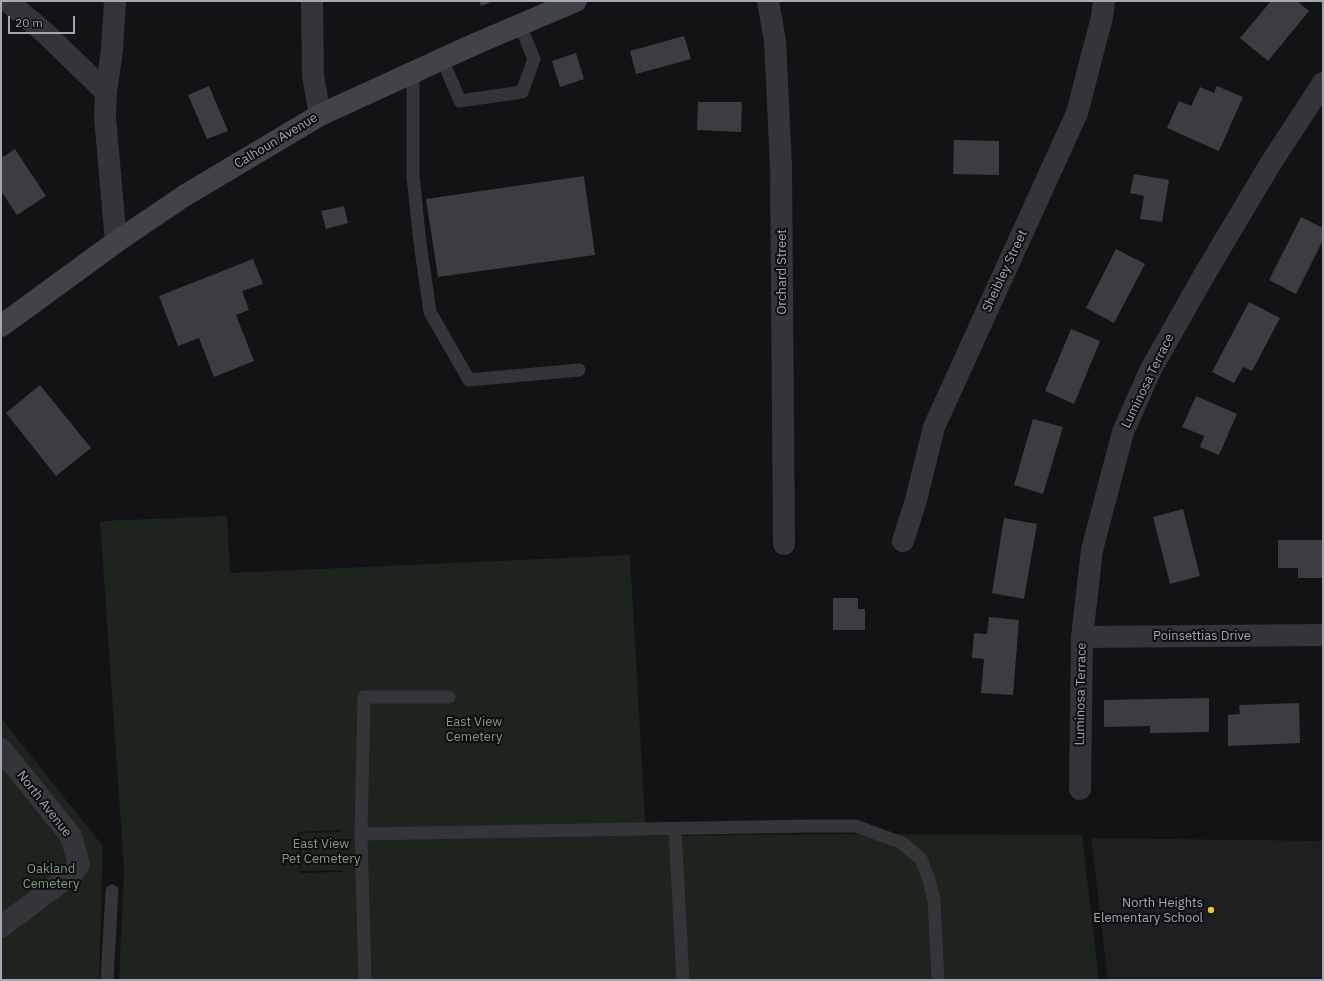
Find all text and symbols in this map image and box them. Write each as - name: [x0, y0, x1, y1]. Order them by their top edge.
- scale bar: [10, 8, 77, 34]
- text: 20 m: [15, 15, 43, 30]
- street label: Calhoun Avenue: [231, 110, 321, 172]
- street label: Sheibley Street: [979, 228, 1031, 314]
- street label: Orchard Street: [774, 229, 790, 315]
- street label: Luminosa Terrace: [1118, 331, 1178, 431]
- street label: Poinsettias Drive: [1153, 628, 1251, 644]
- street label: Luminosa Terrace: [1072, 642, 1090, 746]
- park label: East View Cemetery: [446, 714, 502, 745]
- street label: North Avenue: [13, 768, 75, 840]
- park label: East View Pet Cemetery: [281, 836, 361, 867]
- park label: Oakland Cemetery: [23, 861, 79, 892]
- place label: North Heights Elementary School: [1093, 895, 1203, 926]
- marker: North Heights Elementary School: [1206, 905, 1216, 915]

